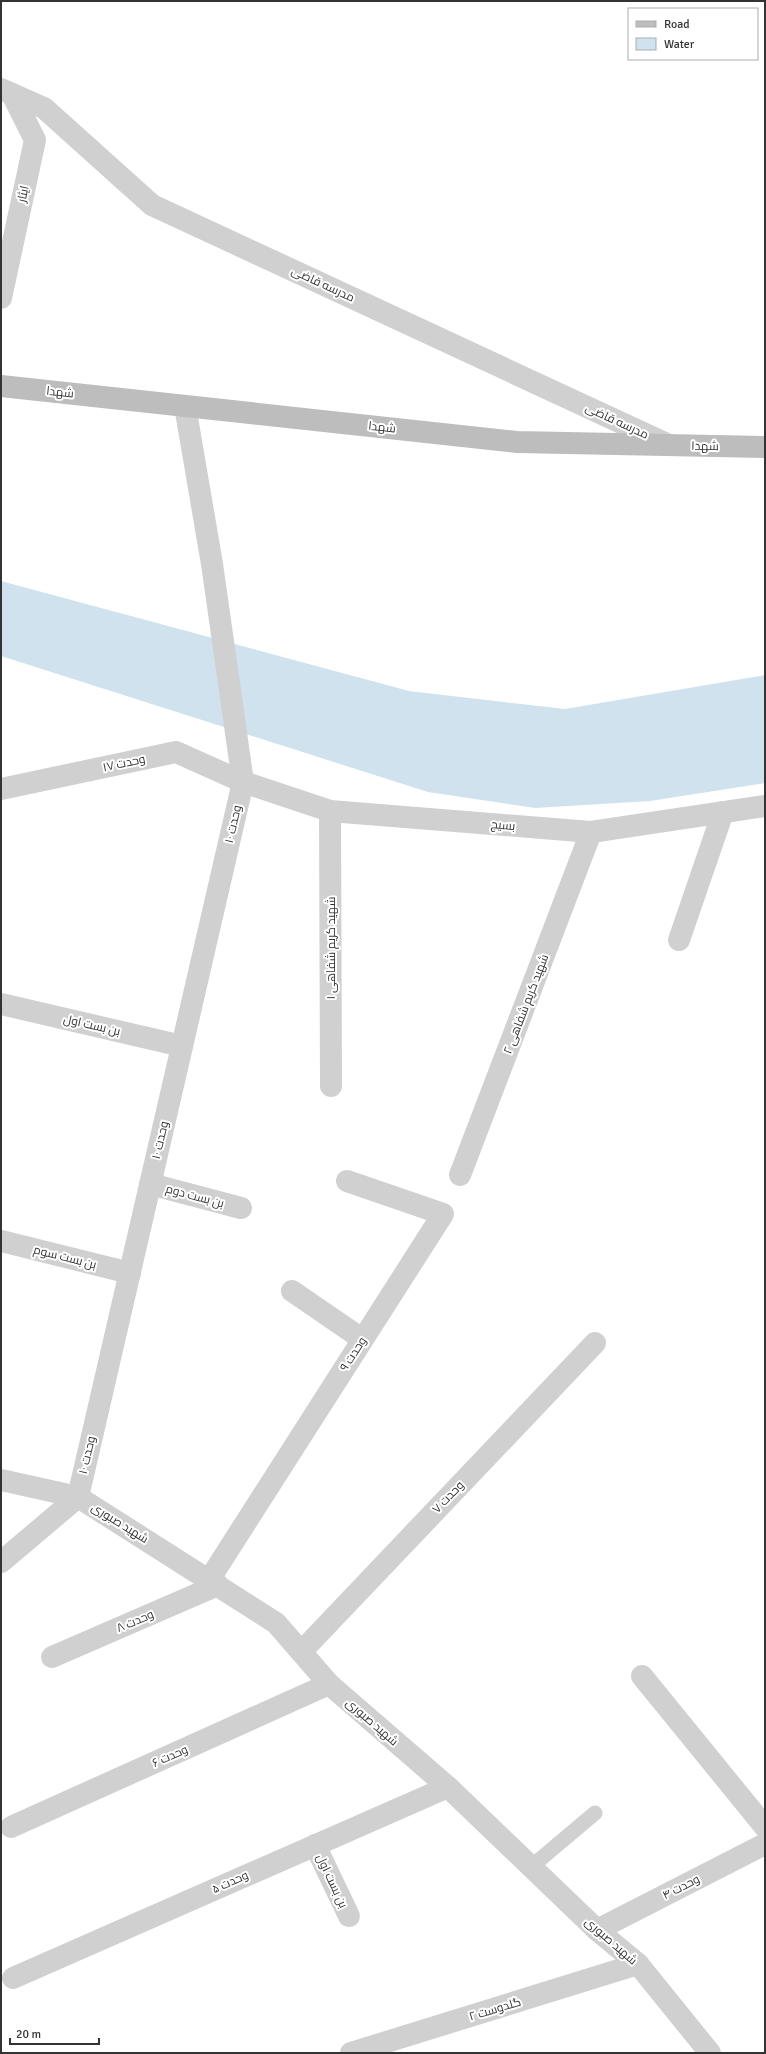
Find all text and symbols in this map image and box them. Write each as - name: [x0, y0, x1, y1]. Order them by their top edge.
- legend: [628, 8, 758, 60]
- text: Road: [664, 17, 690, 32]
- text: Water: [664, 37, 695, 52]
- street label: ایثار: [14, 184, 33, 205]
- street label: مدرسه قاضی: [289, 263, 357, 306]
- street label: شهدا: [45, 384, 74, 401]
- street label: مدرسه قاضی: [583, 400, 651, 443]
- street label: شهدا: [367, 419, 396, 436]
- street label: شهدا: [691, 439, 719, 454]
- street label: وحدت ۱۷: [102, 752, 147, 775]
- street label: وحدت ۱۰: [222, 804, 245, 845]
- street label: بسیج: [490, 817, 516, 834]
- street label: شهید کریم شفاهی ۱: [324, 896, 339, 999]
- street label: شهید کریم شفاهی ۲: [501, 952, 552, 1056]
- street label: بن بست اول: [62, 1012, 122, 1039]
- street label: وحدت ۱۰: [149, 1120, 172, 1161]
- street label: بن بست دوم: [164, 1181, 226, 1212]
- street label: بن بست سوم: [32, 1242, 98, 1273]
- street label: وحدت ۹: [337, 1334, 370, 1374]
- street label: وحدت ۱۰: [76, 1435, 99, 1476]
- street label: وحدت ۷: [429, 1478, 467, 1517]
- street label: شهید صبوری: [88, 1500, 151, 1547]
- street label: وحدت ۸: [114, 1607, 156, 1636]
- street label: شهید صبوری: [342, 1696, 401, 1749]
- street label: وحدت ۶: [150, 1742, 190, 1771]
- street label: بن بست اول: [313, 1852, 351, 1911]
- street label: وحدت ۵: [210, 1868, 251, 1897]
- street label: وحدت ۴: [660, 1872, 702, 1903]
- street label: شهید صبوری: [581, 1915, 640, 1968]
- street label: گلدوست ۲: [467, 1994, 523, 2024]
- scale bar: [10, 2020, 99, 2046]
- text: 20 m: [16, 2027, 41, 2042]

